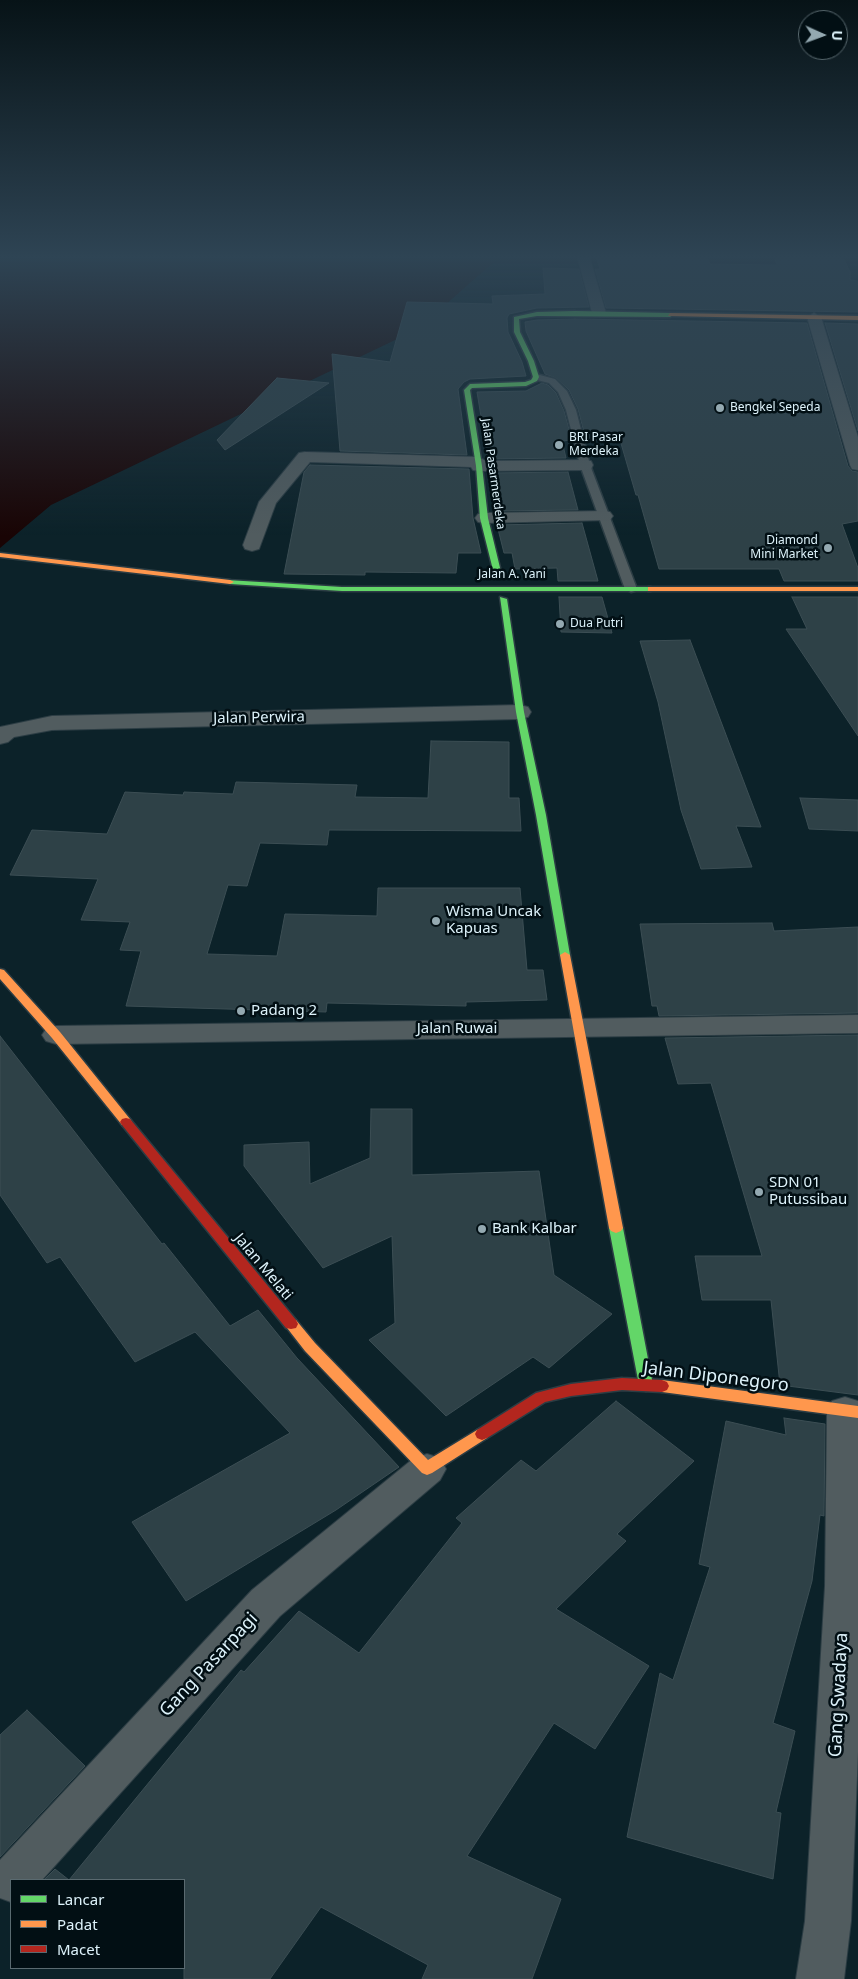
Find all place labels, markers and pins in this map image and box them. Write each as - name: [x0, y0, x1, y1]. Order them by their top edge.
- place label: Bengkel Sepeda: [730, 401, 820, 415]
- marker: Bengkel Sepeda: [714, 402, 726, 414]
- place label: BRI Pasar Merdeka: [569, 431, 623, 459]
- marker: BRI Pasar Merdeka: [553, 439, 565, 451]
- place label: Diamond Mini Market: [750, 534, 818, 562]
- marker: Diamond Mini Market: [822, 542, 834, 554]
- place label: Dua Putri: [570, 617, 623, 631]
- marker: Dua Putri: [554, 618, 566, 630]
- place label: Wisma Uncak Kapuas: [446, 903, 541, 938]
- marker: Wisma Uncak Kapuas: [430, 915, 442, 927]
- place label: Padang 2: [251, 1002, 317, 1020]
- marker: Padang 2: [235, 1005, 247, 1017]
- place label: SDN 01 Putussibau: [769, 1174, 847, 1209]
- marker: SDN 01 Putussibau: [753, 1186, 765, 1198]
- place label: Bank Kalbar: [492, 1220, 577, 1238]
- marker: Bank Kalbar: [476, 1223, 488, 1235]

